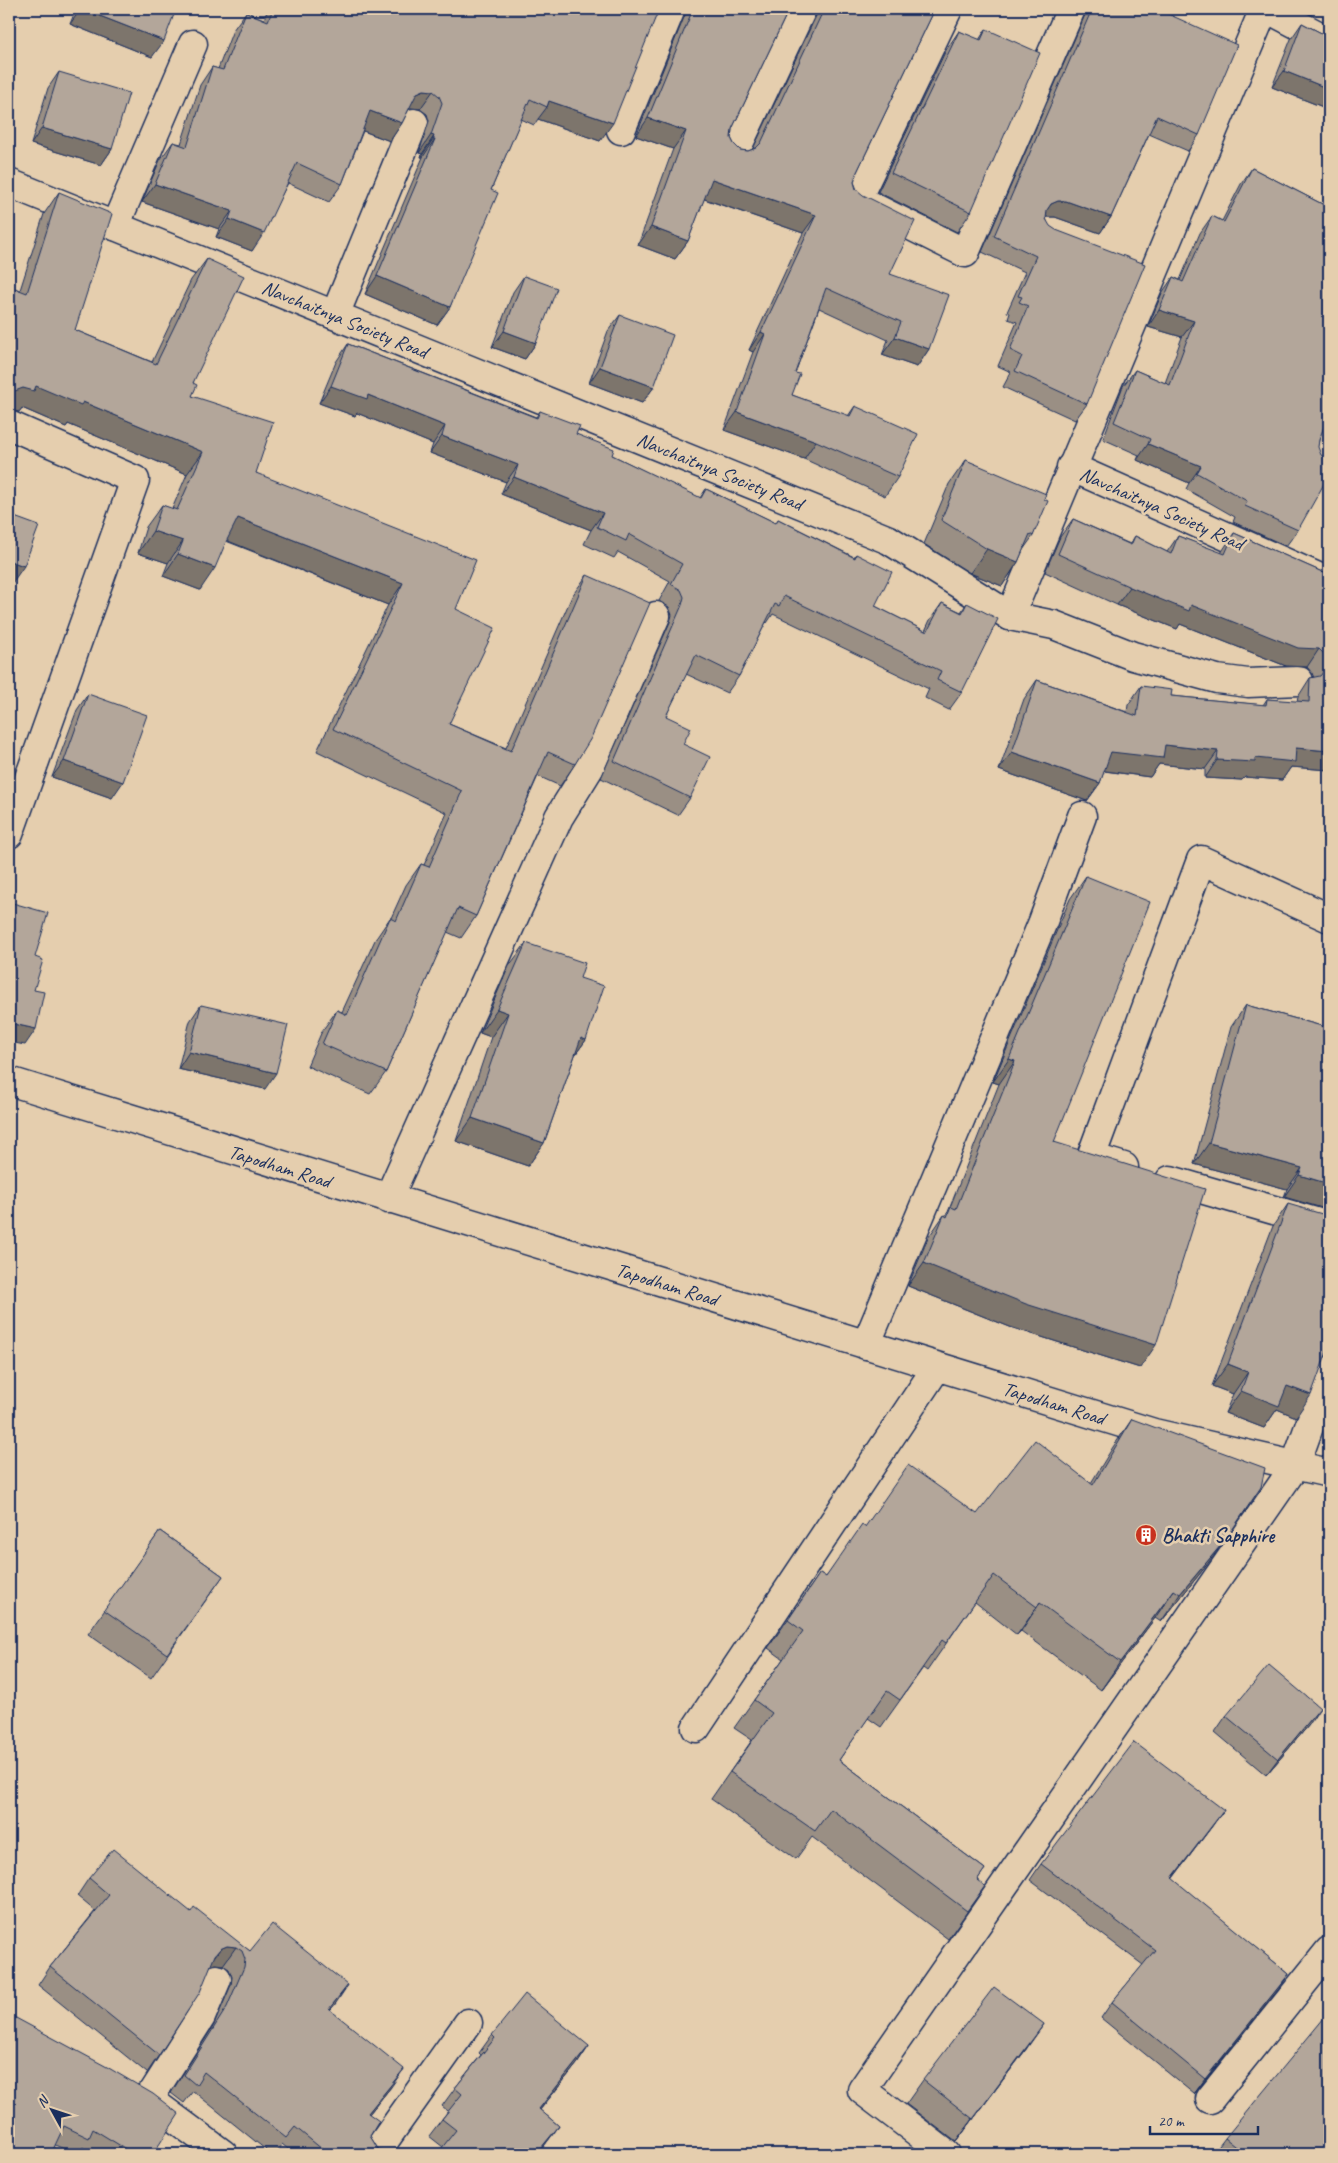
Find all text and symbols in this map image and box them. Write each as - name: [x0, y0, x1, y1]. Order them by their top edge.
- street label: Navchaitnya Society Road: [258, 275, 434, 365]
- street label: Navchaitnya Society Road: [633, 427, 809, 517]
- street label: Navchaitnya Society Road: [1076, 461, 1251, 557]
- street label: Tapodham Road: [226, 1139, 337, 1195]
- street label: Tapodham Road: [613, 1257, 724, 1313]
- street label: Tapodham Road: [1000, 1376, 1111, 1432]
- building icon: Bhakti Sapphire: [1134, 1523, 1158, 1547]
- place label: Bhakti Sapphire: [1162, 1523, 1275, 1548]
- north arrow: [28, 2086, 78, 2136]
- text: N: [33, 2091, 53, 2111]
- scale bar: [1150, 2103, 1258, 2135]
- text: 20 m: [1158, 2112, 1185, 2131]

